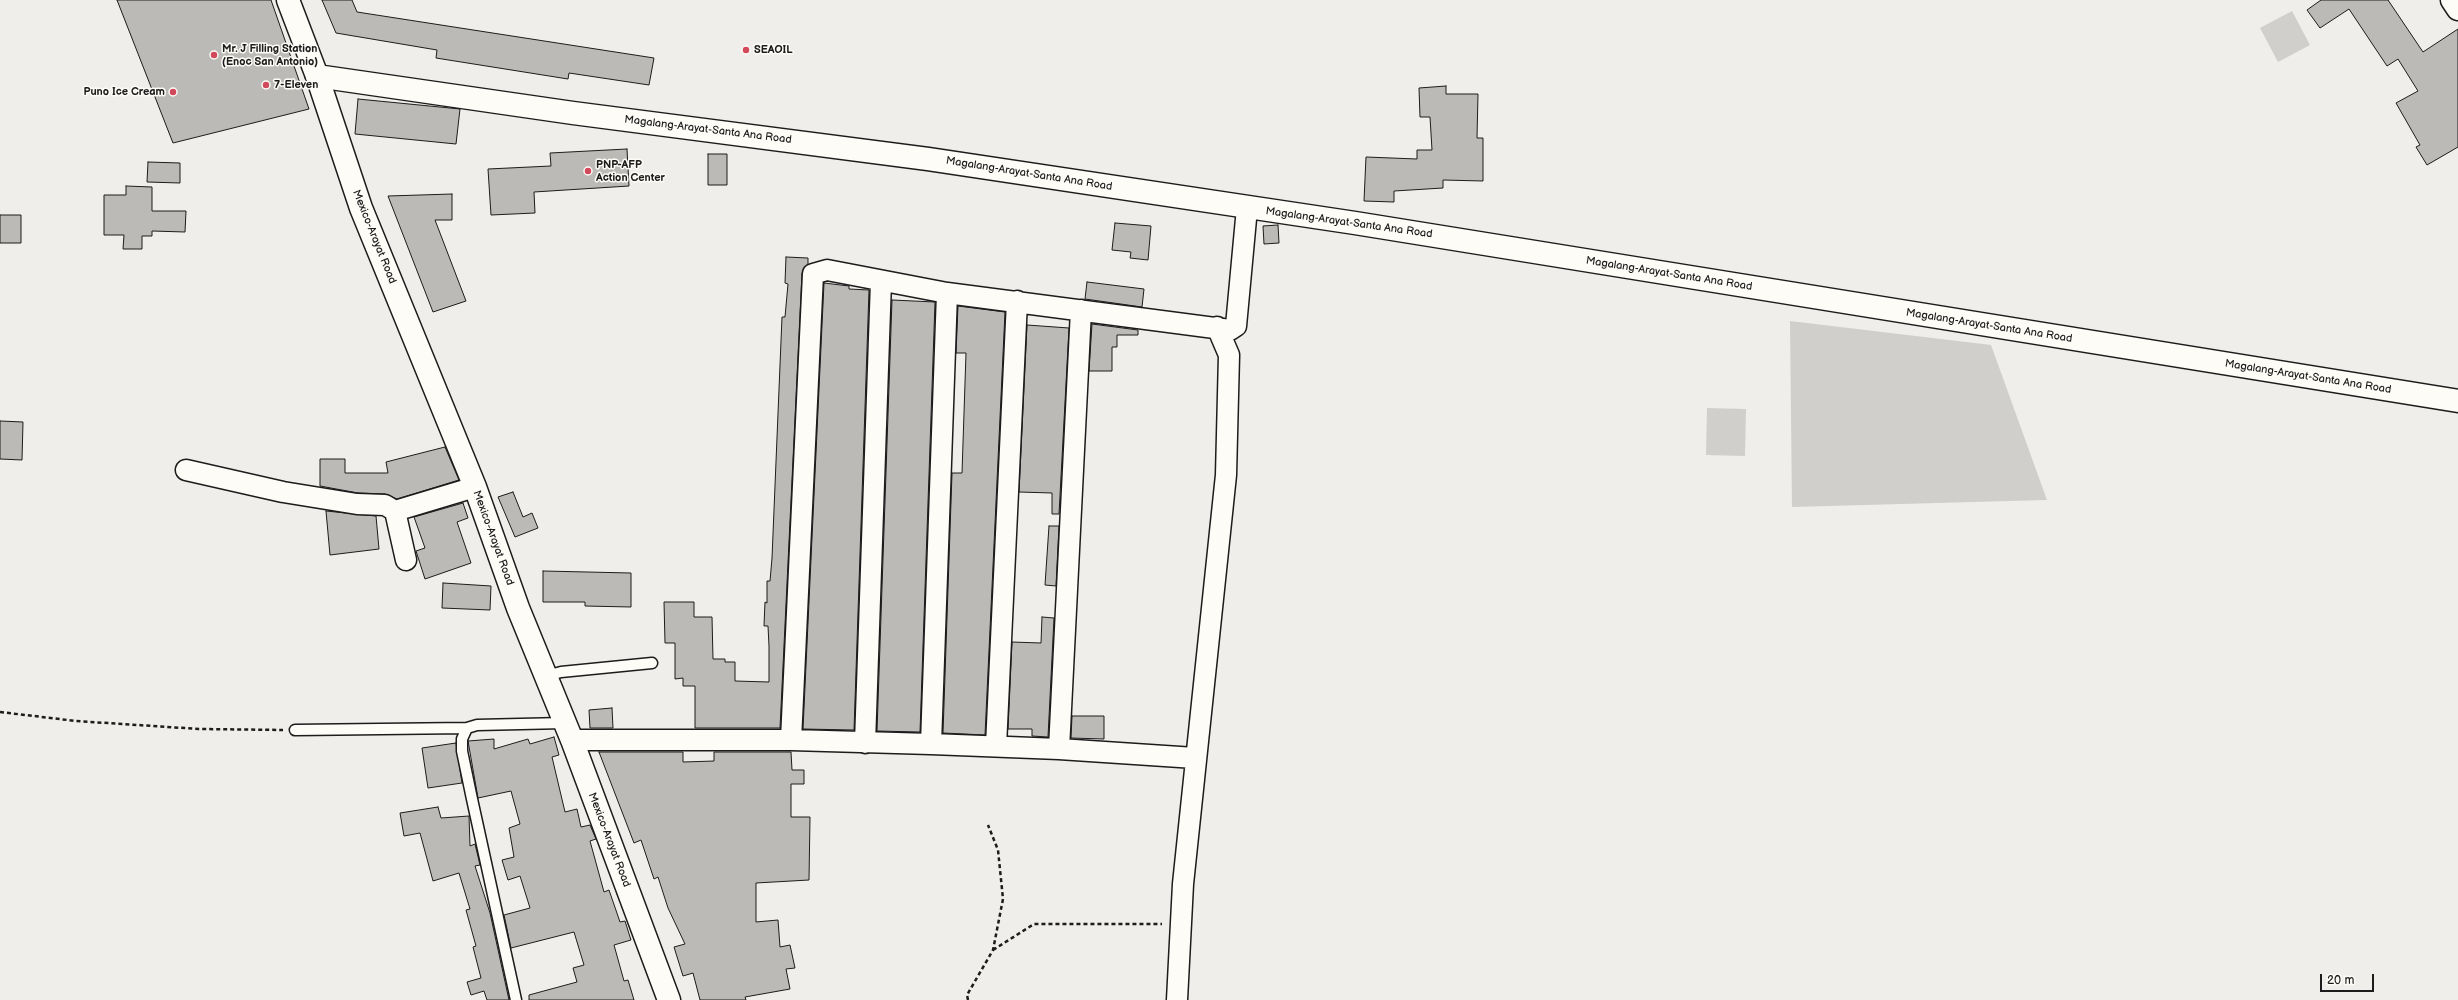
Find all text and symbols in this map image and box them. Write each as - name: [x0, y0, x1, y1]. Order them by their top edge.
- place label: Mr. J Filling Station (Enoc San Antonio): [222, 42, 318, 68]
- place label: SEAOIL: [754, 43, 793, 57]
- marker: SEAOIL: [741, 45, 751, 55]
- marker: Mr. J Filling Station (Enoc San Antonio): [209, 50, 219, 60]
- place label: 7-Eleven: [274, 78, 318, 92]
- marker: 7-Eleven: [261, 80, 271, 90]
- place label: Puno Ice Cream: [84, 85, 165, 99]
- marker: Puno Ice Cream: [168, 87, 178, 97]
- street label: Magalang-Arayat-Santa Ana Road: [624, 113, 792, 147]
- street label: Magalang-Arayat-Santa Ana Road: [945, 154, 1113, 194]
- place label: PNP-AFP Action Center: [596, 158, 665, 184]
- marker: PNP-AFP Action Center: [583, 166, 593, 176]
- street label: Mexico-Arayat Road: [349, 188, 399, 286]
- street label: Magalang-Arayat-Santa Ana Road: [1265, 205, 1433, 241]
- street label: Magalang-Arayat-Santa Ana Road: [1585, 254, 1753, 294]
- street label: Magalang-Arayat-Santa Ana Road: [1905, 306, 2073, 346]
- street label: Magalang-Arayat-Santa Ana Road: [2224, 357, 2392, 397]
- street label: Mexico-Arayat Road: [470, 489, 516, 587]
- street label: Mexico-Arayat Road: [585, 791, 633, 889]
- scale bar: [2322, 966, 2376, 992]
- text: 20 m: [2327, 973, 2354, 988]

